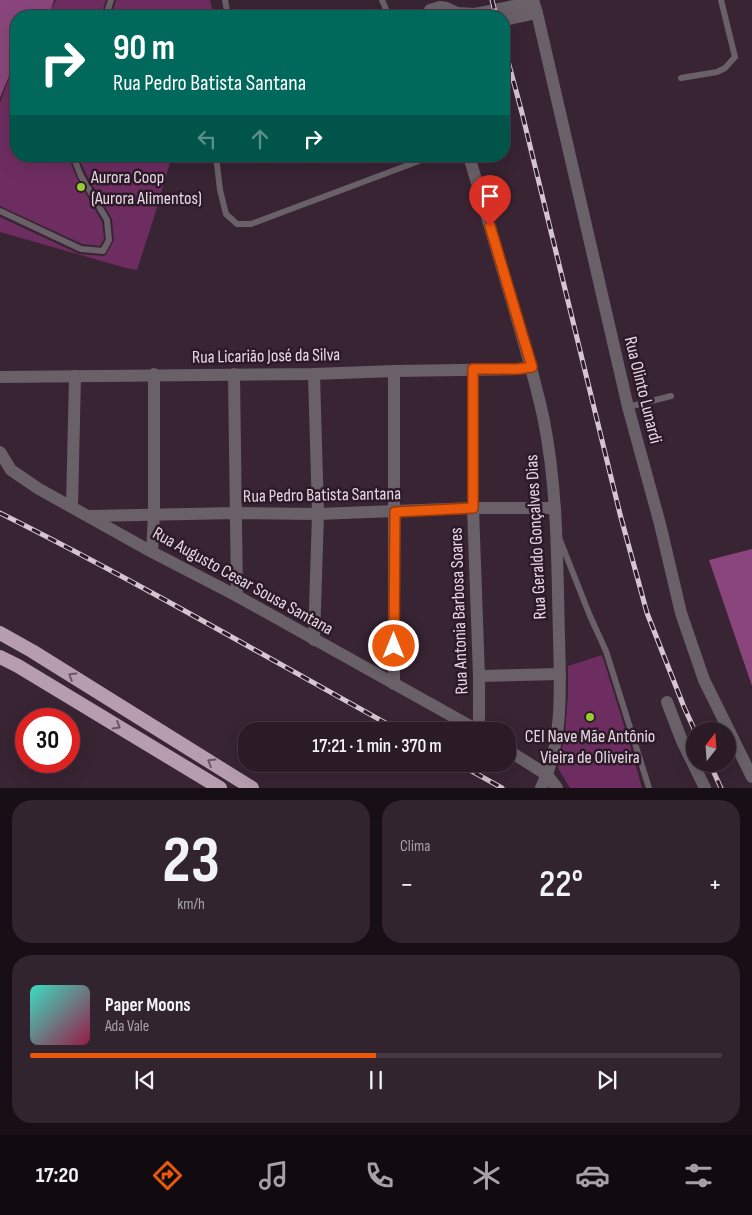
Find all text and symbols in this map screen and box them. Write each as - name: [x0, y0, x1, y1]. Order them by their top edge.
- text: 90 m: [113, 27, 175, 70]
- icon: right: [30, 30, 95, 95]
- text: Rua Pedro Batista Santana: [113, 70, 306, 97]
- icon: left: [193, 125, 221, 153]
- icon: ahead: [246, 125, 274, 153]
- icon: right: [299, 125, 327, 153]
- place label: Aurora Coop (Aurora Alimentos): [90, 167, 202, 209]
- pin: [469, 175, 511, 226]
- marker: Aurora Coop (Aurora Alimentos): [75, 181, 87, 193]
- icon: arrive: [476, 182, 504, 210]
- street label: Rua Olinto Lunardi: [620, 334, 666, 446]
- street label: Rua Licarião José da Silva: [192, 344, 340, 368]
- street label: Rua Geraldo Gonçalves Dias: [521, 454, 551, 620]
- street label: Rua Pedro Batista Santana: [243, 483, 401, 507]
- street label: Rua Augusto Cesar Sousa Santana: [149, 523, 337, 639]
- street label: Rua Antonia Barbosa Soares: [446, 527, 472, 695]
- position arrow: [367, 619, 419, 671]
- one-way arrow: [69, 673, 78, 683]
- speed limit sign: 30: [15, 708, 80, 773]
- marker: CEI Nave Mãe Antônio Vieira de Oliveira: [584, 711, 596, 723]
- one-way arrow: [112, 719, 121, 729]
- north arrow: [686, 722, 736, 772]
- map controls: [686, 722, 736, 772]
- place label: CEI Nave Mãe Antônio Vieira de Oliveira: [525, 726, 655, 768]
- text: 17:21 · 1 min · 370 m: [312, 735, 442, 758]
- one-way arrow: [207, 758, 216, 768]
- text: 23: [162, 823, 220, 901]
- text: Clima: [400, 837, 430, 856]
- text: 22°: [539, 862, 583, 907]
- text: −: [400, 868, 414, 901]
- text: +: [708, 868, 722, 901]
- text: km/h: [177, 895, 205, 914]
- text: Paper Moons: [105, 994, 191, 1017]
- text: Ada Vale: [105, 1017, 149, 1036]
- icon: previous: [131, 1066, 159, 1094]
- icon: pause: [362, 1066, 390, 1094]
- icon: next: [593, 1066, 621, 1094]
- icon: directions: [150, 1158, 185, 1193]
- icon: music: [256, 1158, 291, 1193]
- icon: phone: [362, 1158, 397, 1193]
- icon: climate: [469, 1158, 504, 1193]
- icon: car: [575, 1158, 610, 1193]
- icon: filters: [681, 1158, 716, 1193]
- text: 17:20: [36, 1162, 79, 1189]

